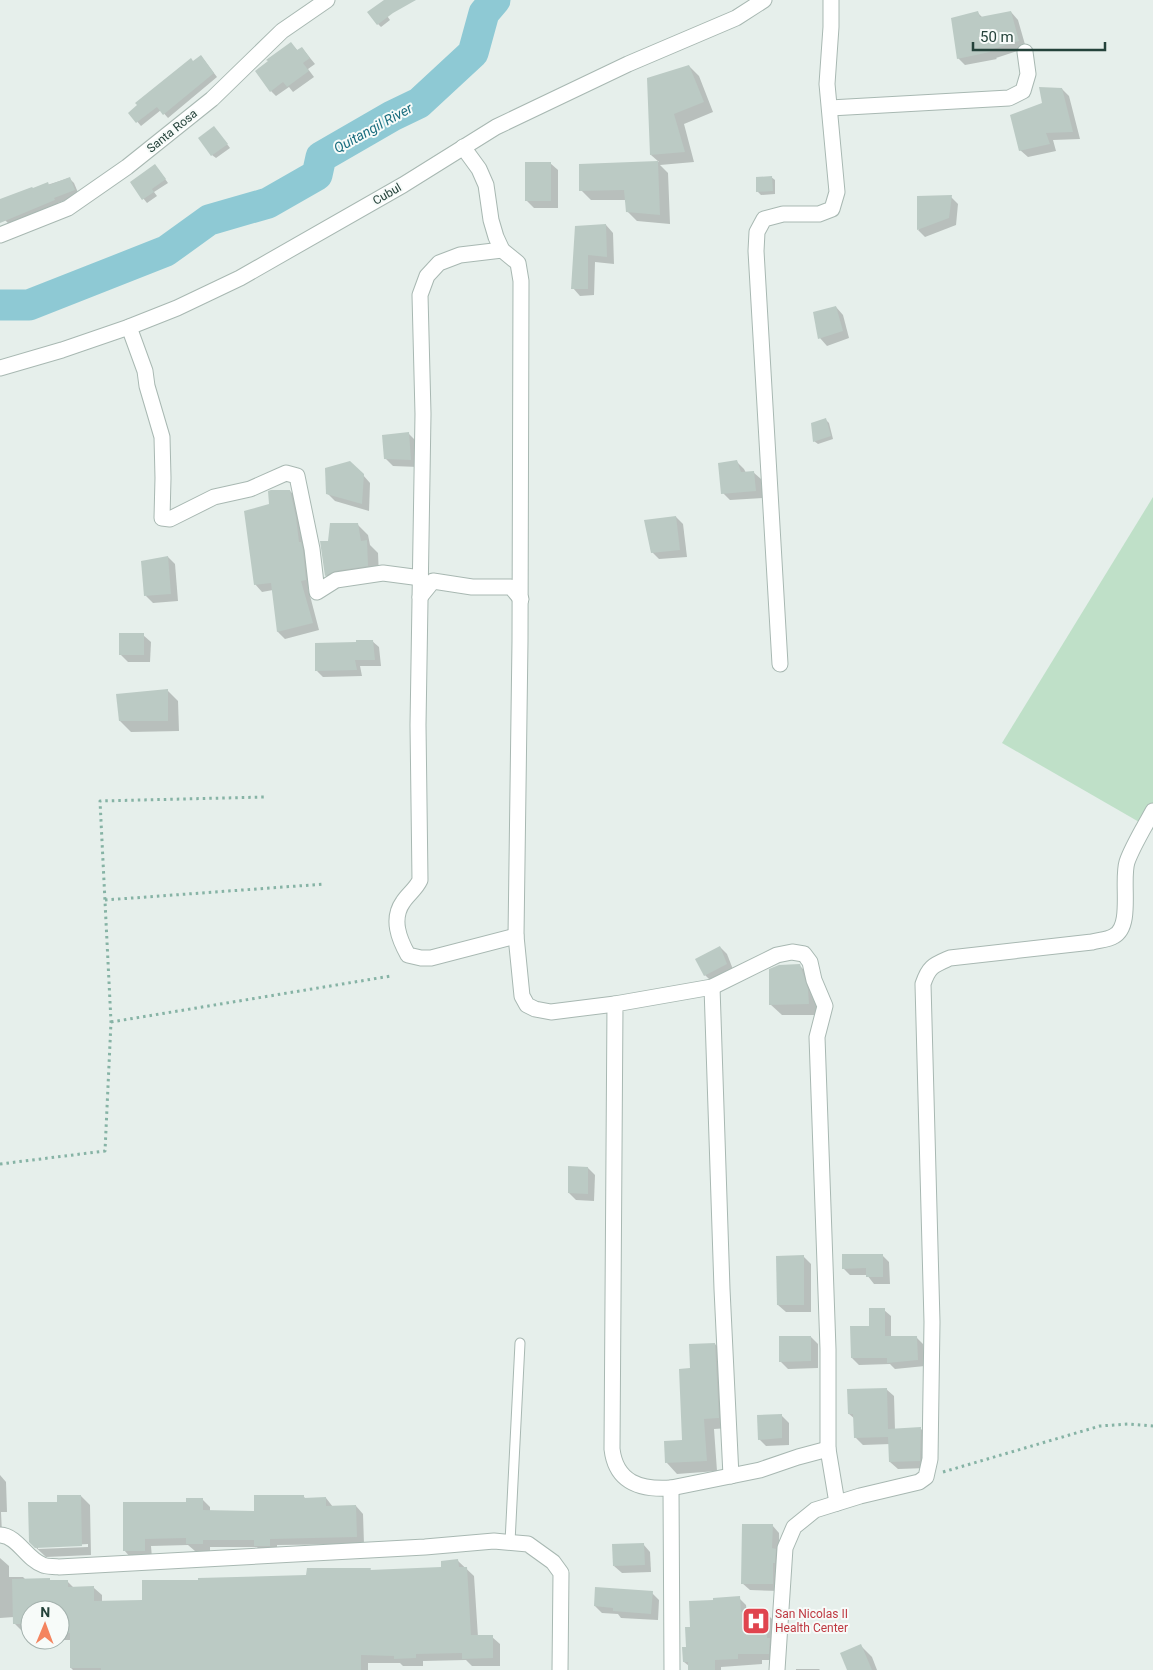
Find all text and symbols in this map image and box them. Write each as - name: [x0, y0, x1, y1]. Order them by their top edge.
- scale bar: [973, 20, 1106, 52]
- text: 50 m: [980, 28, 1014, 46]
- water label: Quitangil River: [331, 100, 415, 156]
- street label: Santa Rosa: [144, 106, 200, 156]
- street label: Cubul: [370, 180, 404, 208]
- north arrow: [20, 1600, 70, 1650]
- text: N: [40, 1604, 50, 1620]
- hospital icon: San Nicolas II Health Center: [741, 1606, 771, 1636]
- place label: San Nicolas II Health Center: [775, 1607, 848, 1635]

